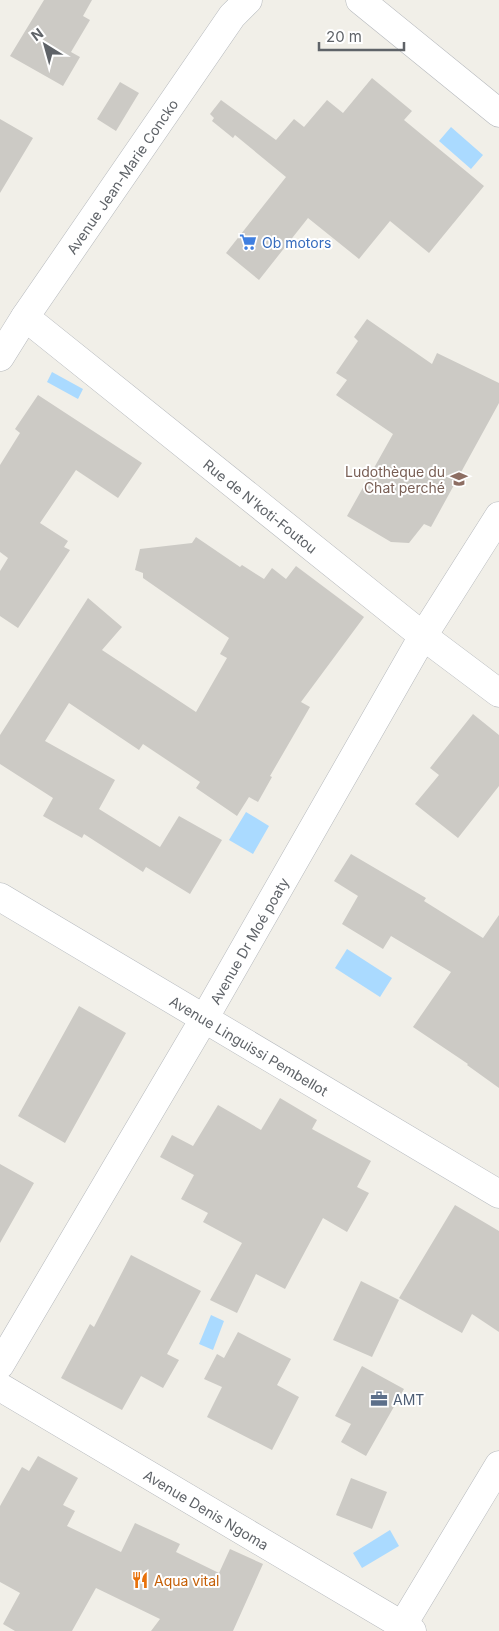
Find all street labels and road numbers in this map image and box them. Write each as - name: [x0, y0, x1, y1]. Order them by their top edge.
- street label: Avenue Jean-Marie Concko: [63, 95, 181, 257]
- street label: Rue de N'koti-Foutou: [200, 455, 321, 556]
- street label: Avenue Dr Moé poaty: [206, 874, 292, 1007]
- street label: Avenue Linguissi Pembellot: [167, 992, 332, 1099]
- street label: Avenue Denis Ngoma: [141, 1466, 272, 1553]

